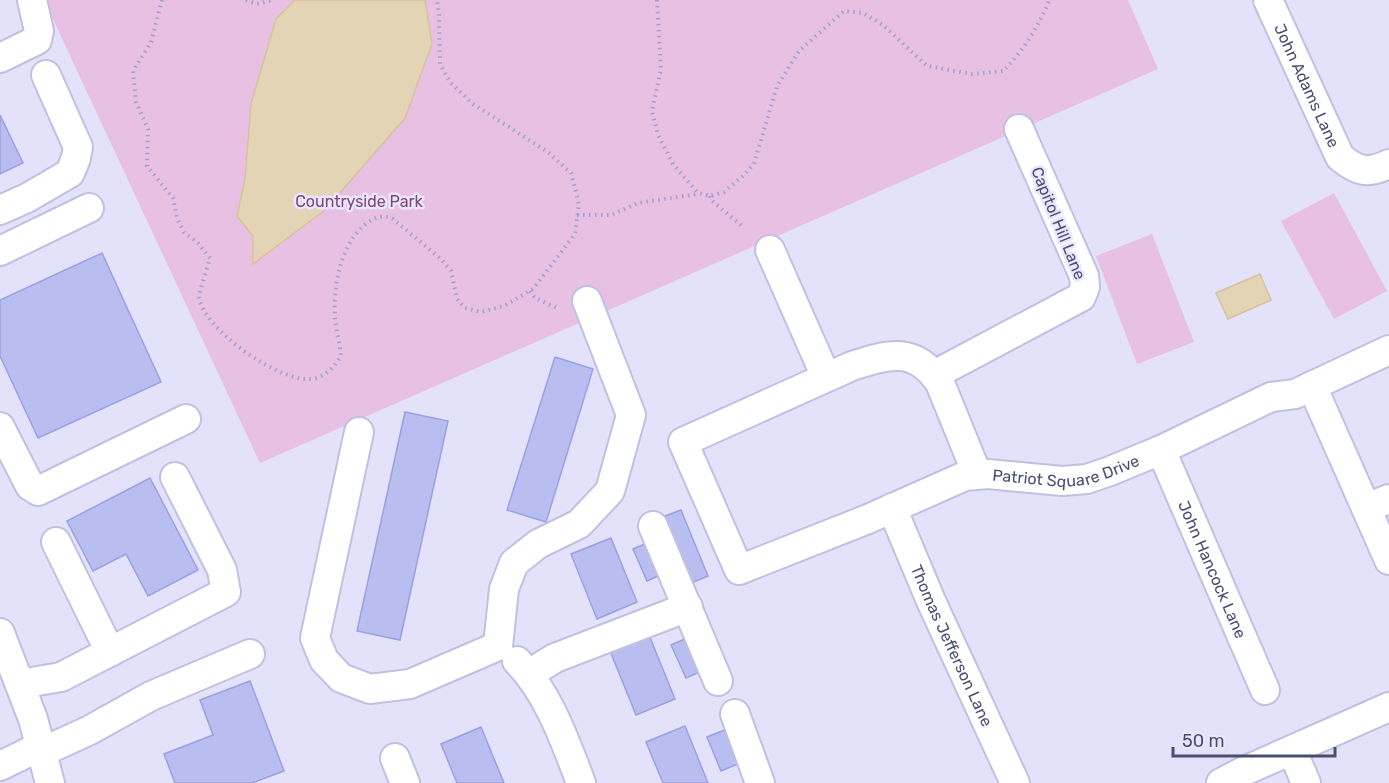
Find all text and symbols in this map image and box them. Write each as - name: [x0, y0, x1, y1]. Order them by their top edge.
- street label: John Adams Lane: [1270, 21, 1343, 151]
- street label: Capitol Hill Lane: [1027, 164, 1090, 282]
- park label: Countryside Park: [295, 192, 424, 211]
- street label: Patriot Square Drive: [992, 451, 1142, 491]
- street label: John Hancock Lane: [1174, 498, 1250, 641]
- street label: Thomas Jefferson Lane: [907, 562, 997, 730]
- scale bar: [1173, 720, 1335, 758]
- text: 50 m: [1182, 730, 1225, 752]

